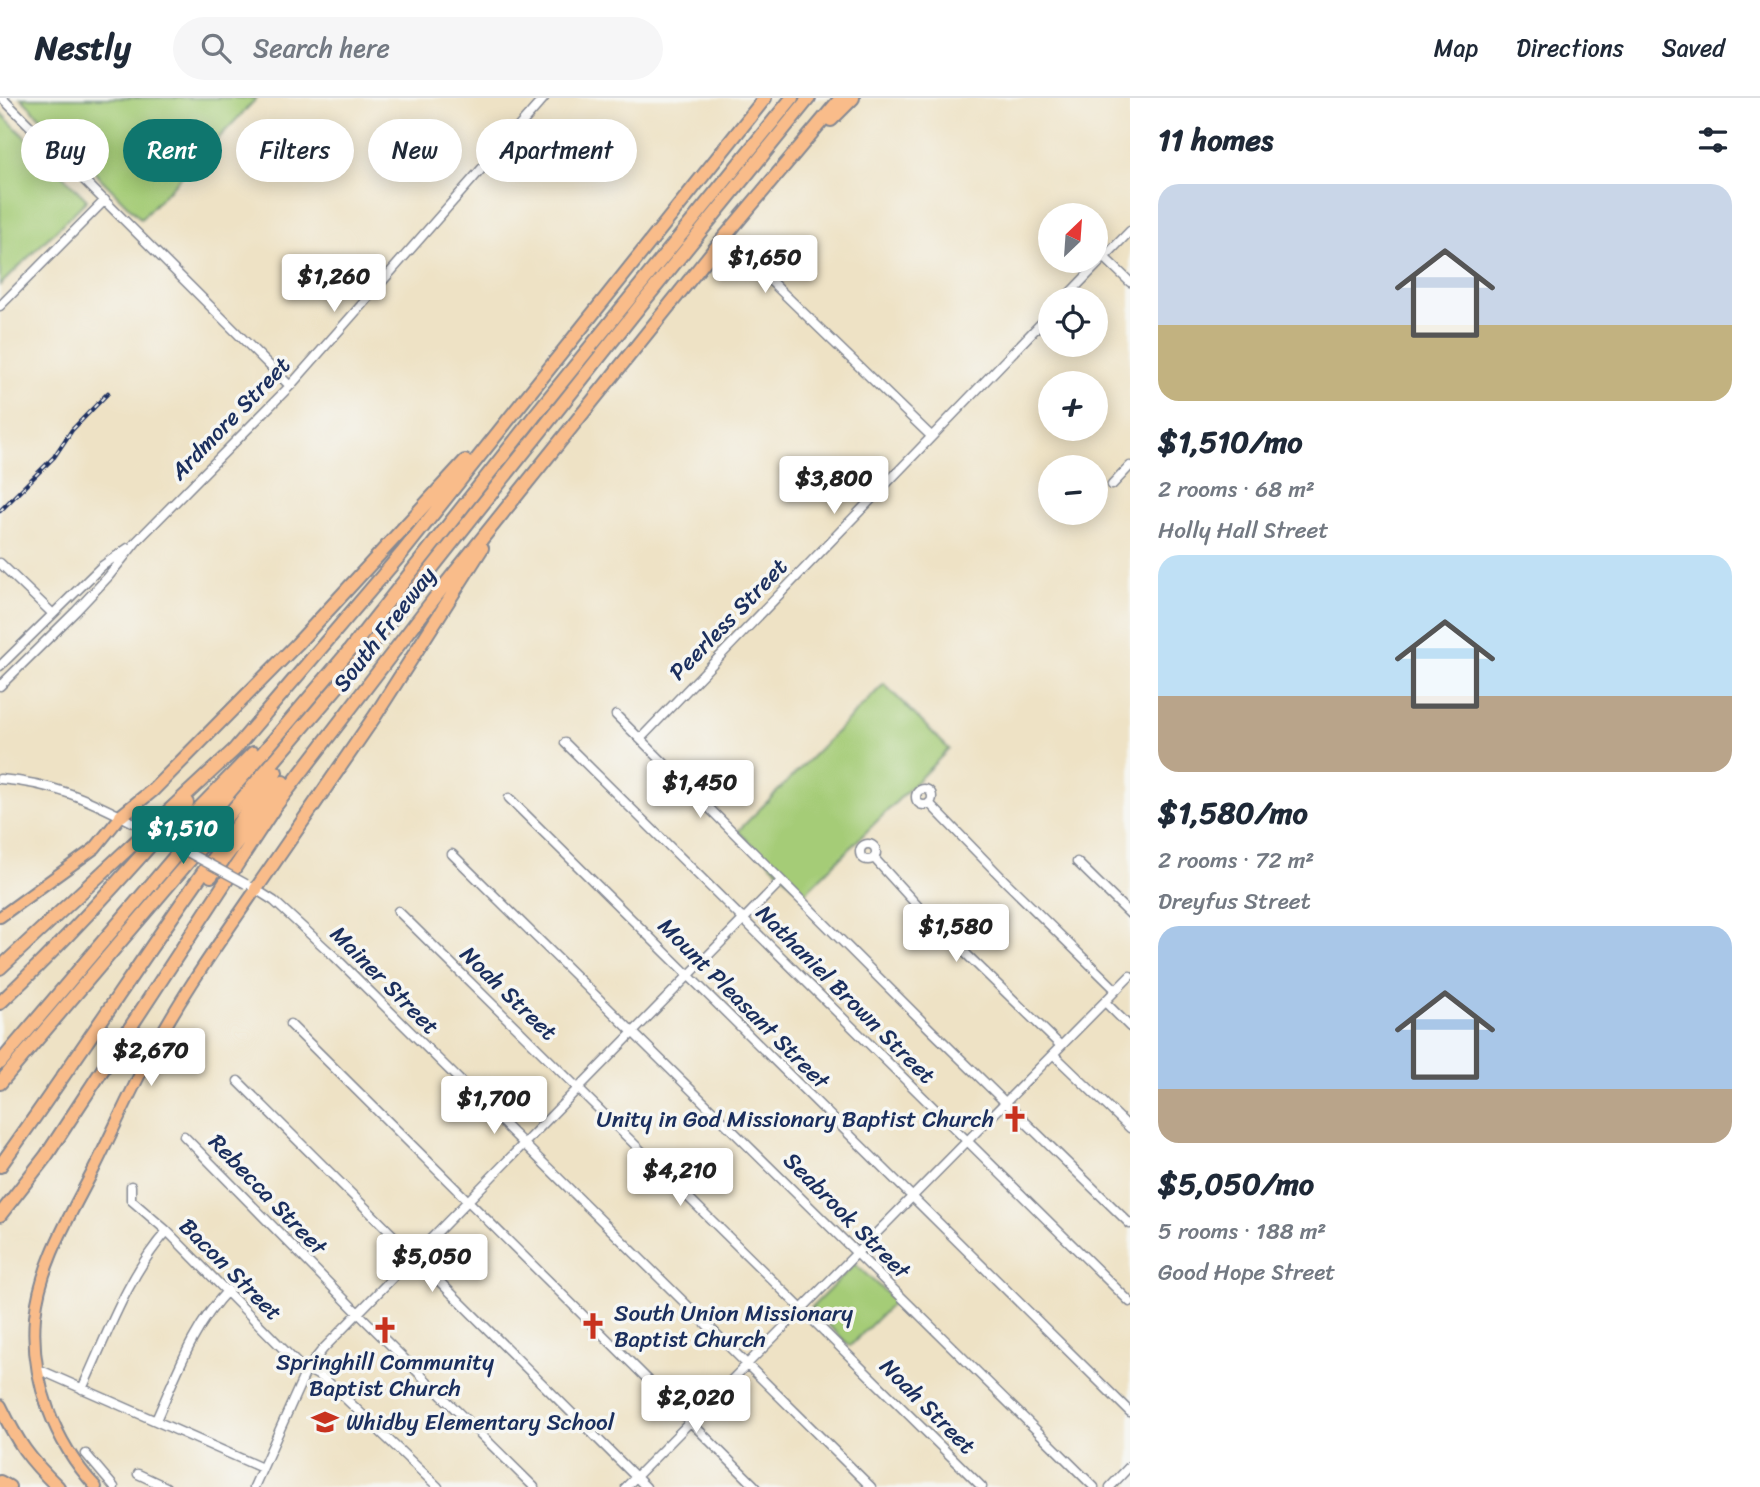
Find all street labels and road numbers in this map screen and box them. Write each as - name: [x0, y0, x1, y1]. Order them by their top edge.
- street label: Ardmore Street: [159, 347, 301, 491]
- street label: Peerless Street: [659, 548, 798, 691]
- street label: South Freeway: [322, 557, 447, 701]
- street label: Nathaniel Brown Street: [746, 894, 946, 1094]
- street label: Mount Pleasant Street: [648, 907, 841, 1101]
- street label: Mainer Street: [320, 916, 449, 1045]
- street label: Noah Street: [450, 936, 568, 1051]
- street label: Rebecca Street: [198, 1123, 338, 1266]
- street label: Seabrook Street: [773, 1142, 921, 1290]
- street label: Bacon Street: [169, 1208, 292, 1331]
- street label: Noah Street: [869, 1348, 986, 1465]

